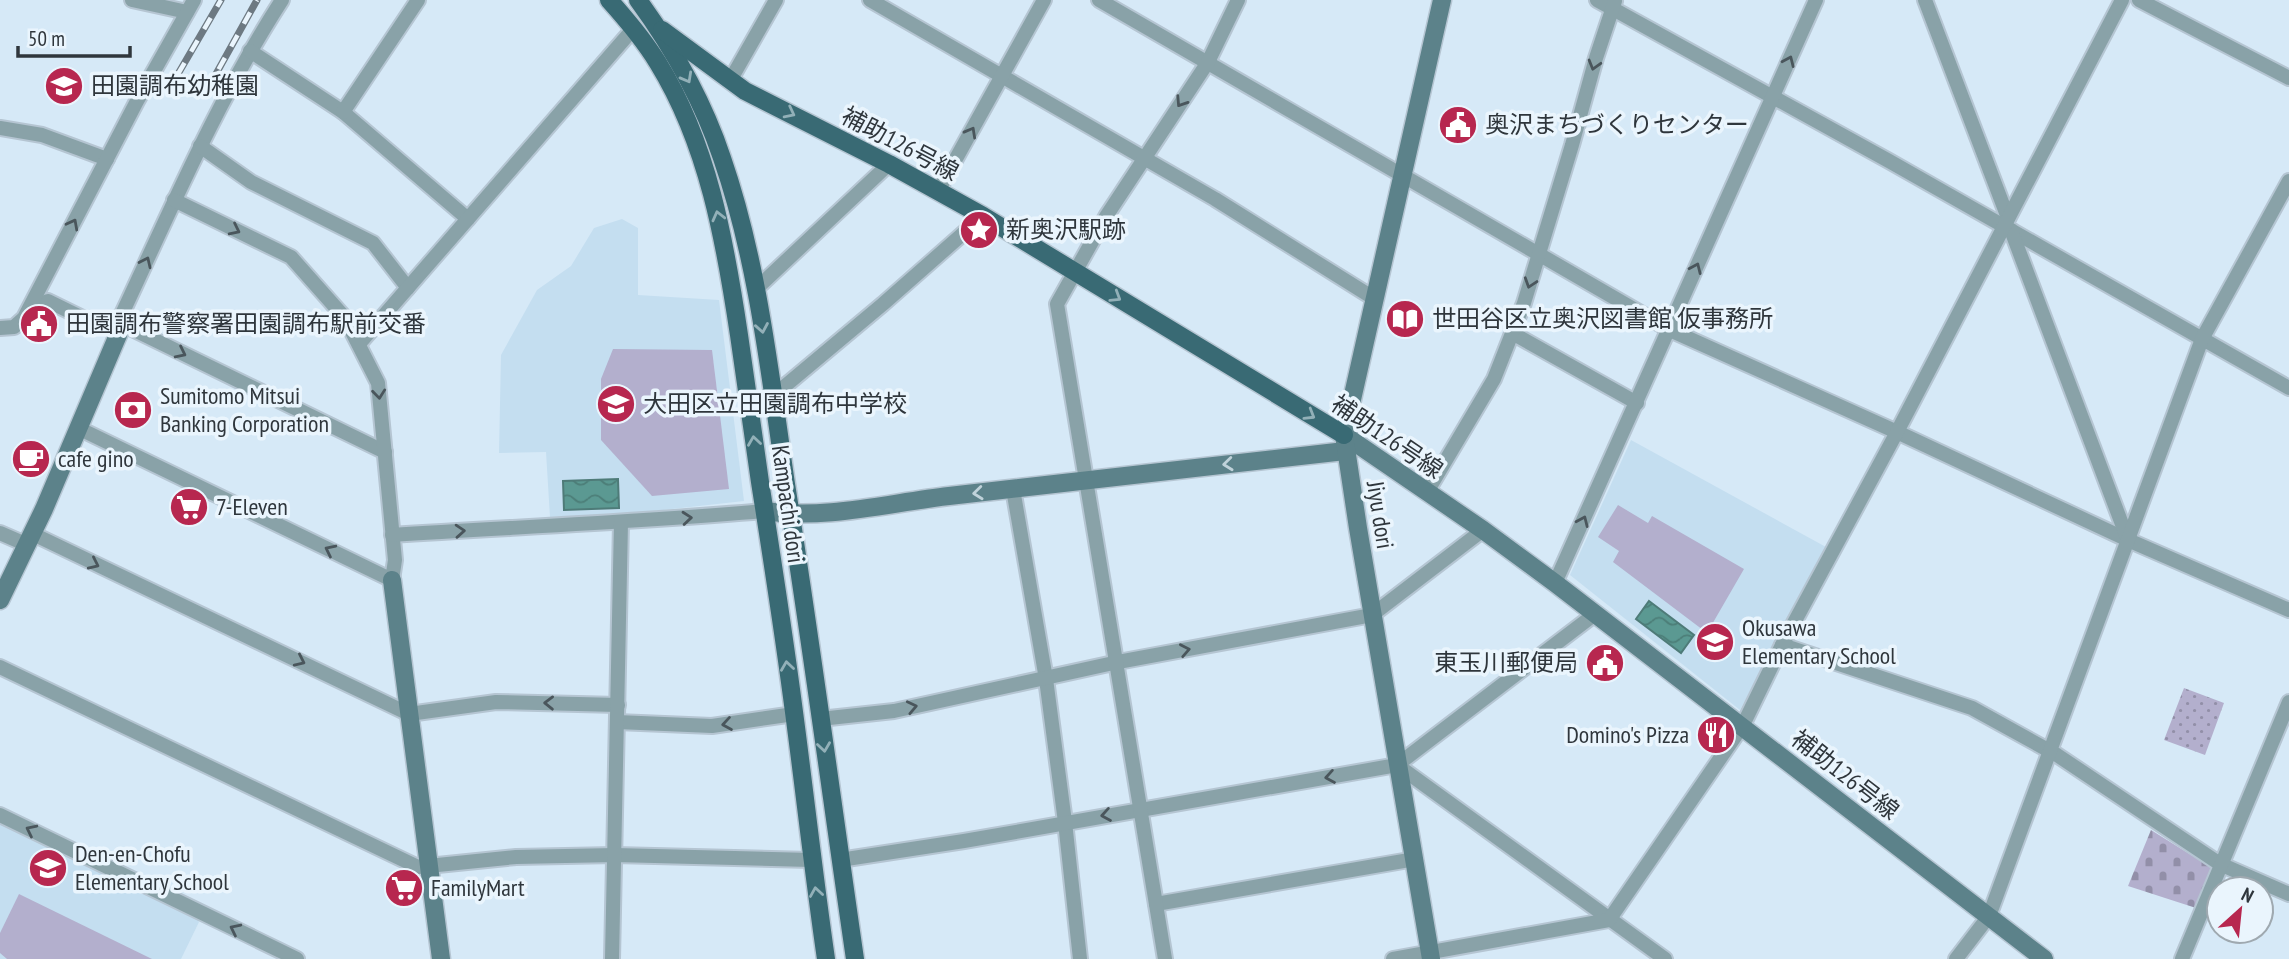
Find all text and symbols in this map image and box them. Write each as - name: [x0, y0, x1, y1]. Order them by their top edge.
- scale bar: [18, 14, 130, 58]
- text: 50 m: [28, 25, 65, 52]
- one-way arrow: [1781, 56, 1795, 68]
- one-way arrow: [1588, 59, 1603, 71]
- school or university icon: 田園調布幼稚園: [43, 65, 85, 107]
- place label: 田園調布幼稚園: [91, 70, 259, 101]
- one-way arrow: [679, 71, 692, 84]
- one-way arrow: [1177, 94, 1189, 107]
- street label: 補助126号線: [836, 100, 964, 187]
- public building icon: 奥沢まちづくりセンター: [1437, 104, 1479, 146]
- one-way arrow: [783, 105, 795, 119]
- place label: 奥沢まちづくりセンター: [1485, 109, 1749, 140]
- one-way arrow: [963, 127, 976, 139]
- place icon: 新奥沢駅跡: [958, 209, 1000, 251]
- one-way arrow: [712, 211, 726, 223]
- place label: 新奥沢駅跡: [1006, 214, 1126, 245]
- one-way arrow: [65, 219, 78, 231]
- one-way arrow: [228, 222, 240, 236]
- one-way arrow: [138, 257, 152, 269]
- one-way arrow: [1688, 263, 1702, 276]
- one-way arrow: [1524, 276, 1538, 289]
- one-way arrow: [1108, 289, 1121, 302]
- library icon: 世田谷区立奥沢図書館 仮事務所: [1384, 298, 1426, 340]
- public building icon: 田園調布警察署田園調布駅前交番: [18, 303, 60, 345]
- place label: 世田谷区立奥沢図書館 仮事務所: [1432, 303, 1773, 334]
- place label: 田園調布警察署田園調布駅前交番: [66, 308, 426, 339]
- one-way arrow: [754, 322, 769, 334]
- one-way arrow: [174, 345, 186, 359]
- place label: Sumitomo Mitsui Banking Corporation: [160, 380, 329, 439]
- school or university icon: 大田区立田園調布中学校: [595, 383, 637, 425]
- place label: 大田区立田園調布中学校: [643, 388, 907, 419]
- street label: 補助126号線: [1325, 388, 1449, 485]
- bank icon: Sumitomo Mitsui Banking Corporation: [112, 389, 154, 431]
- one-way arrow: [371, 389, 386, 400]
- one-way arrow: [1303, 407, 1316, 420]
- one-way arrow: [747, 435, 762, 447]
- cafe icon: cafe gino: [10, 438, 52, 480]
- place label: cafe gino: [58, 443, 134, 474]
- street label: Kampachi dori: [765, 443, 812, 565]
- one-way arrow: [1223, 456, 1234, 471]
- street label: Jiyu dori: [1360, 478, 1401, 551]
- one-way arrow: [972, 485, 984, 500]
- supermarket icon: 7-Eleven: [168, 486, 210, 528]
- place label: 7-Eleven: [216, 491, 288, 522]
- one-way arrow: [682, 510, 693, 525]
- one-way arrow: [1575, 516, 1589, 528]
- one-way arrow: [455, 524, 466, 539]
- one-way arrow: [325, 545, 338, 559]
- one-way arrow: [87, 555, 99, 569]
- place label: Okusawa Elementary School: [1742, 612, 1896, 671]
- school or university icon: Okusawa Elementary School: [1694, 621, 1736, 663]
- public building icon: 東玉川郵便局: [1584, 642, 1626, 684]
- one-way arrow: [1179, 643, 1191, 658]
- place label: 東玉川郵便局: [1434, 647, 1578, 678]
- one-way arrow: [293, 653, 305, 667]
- one-way arrow: [780, 660, 795, 672]
- one-way arrow: [544, 695, 554, 711]
- one-way arrow: [906, 701, 918, 716]
- restaurant icon: Domino's Pizza: [1695, 714, 1737, 756]
- one-way arrow: [721, 716, 733, 731]
- place label: Domino's Pizza: [1566, 719, 1689, 750]
- street label: 補助126号線: [1785, 723, 1905, 826]
- one-way arrow: [816, 741, 831, 753]
- one-way arrow: [1324, 769, 1336, 784]
- one-way arrow: [1100, 807, 1112, 822]
- one-way arrow: [26, 824, 38, 838]
- place label: Den-en-Chofu Elementary School: [75, 838, 229, 897]
- school or university icon: Den-en-Chofu Elementary School: [27, 847, 69, 889]
- supermarket icon: FamilyMart: [383, 867, 425, 909]
- place label: FamilyMart: [431, 872, 525, 903]
- north arrow: [2205, 875, 2275, 945]
- text: N: [2238, 882, 2258, 908]
- one-way arrow: [809, 886, 824, 897]
- one-way arrow: [230, 924, 242, 938]

